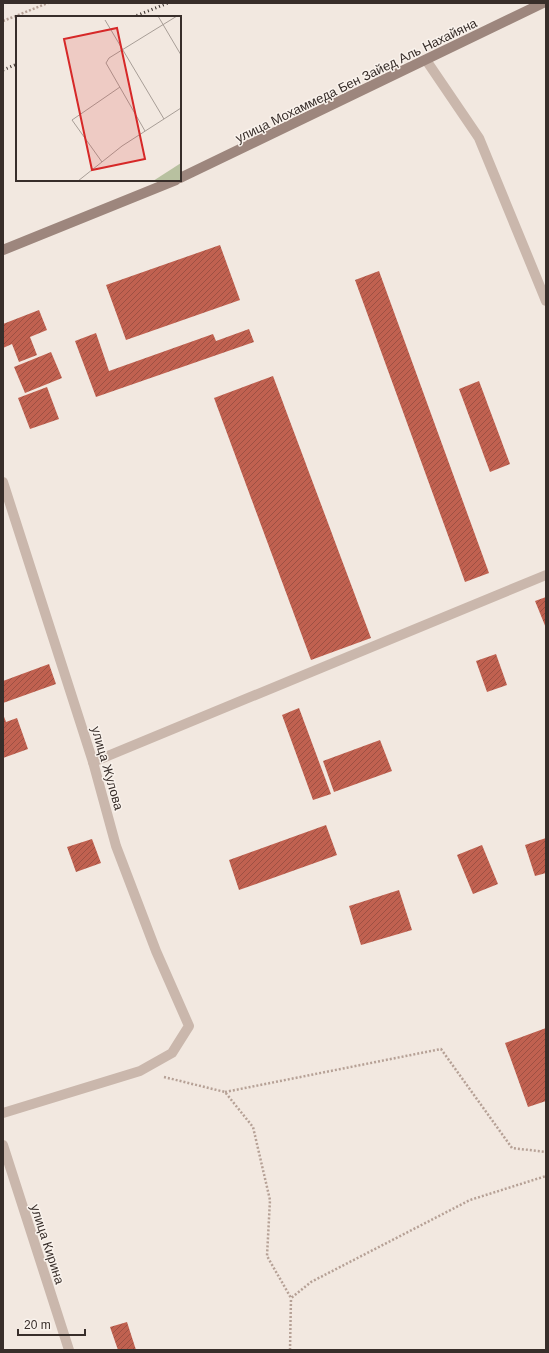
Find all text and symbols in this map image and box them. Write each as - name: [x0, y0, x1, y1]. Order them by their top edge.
- street label: улица Мохаммеда Бен Зайед Аль Нахайяна: [233, 15, 480, 146]
- inset map: [16, 16, 181, 181]
- street label: улица Жулова: [88, 725, 127, 812]
- street label: улица Кирина: [28, 1202, 68, 1287]
- scale bar: [18, 1311, 85, 1337]
- text: 20 m: [24, 1318, 51, 1332]

